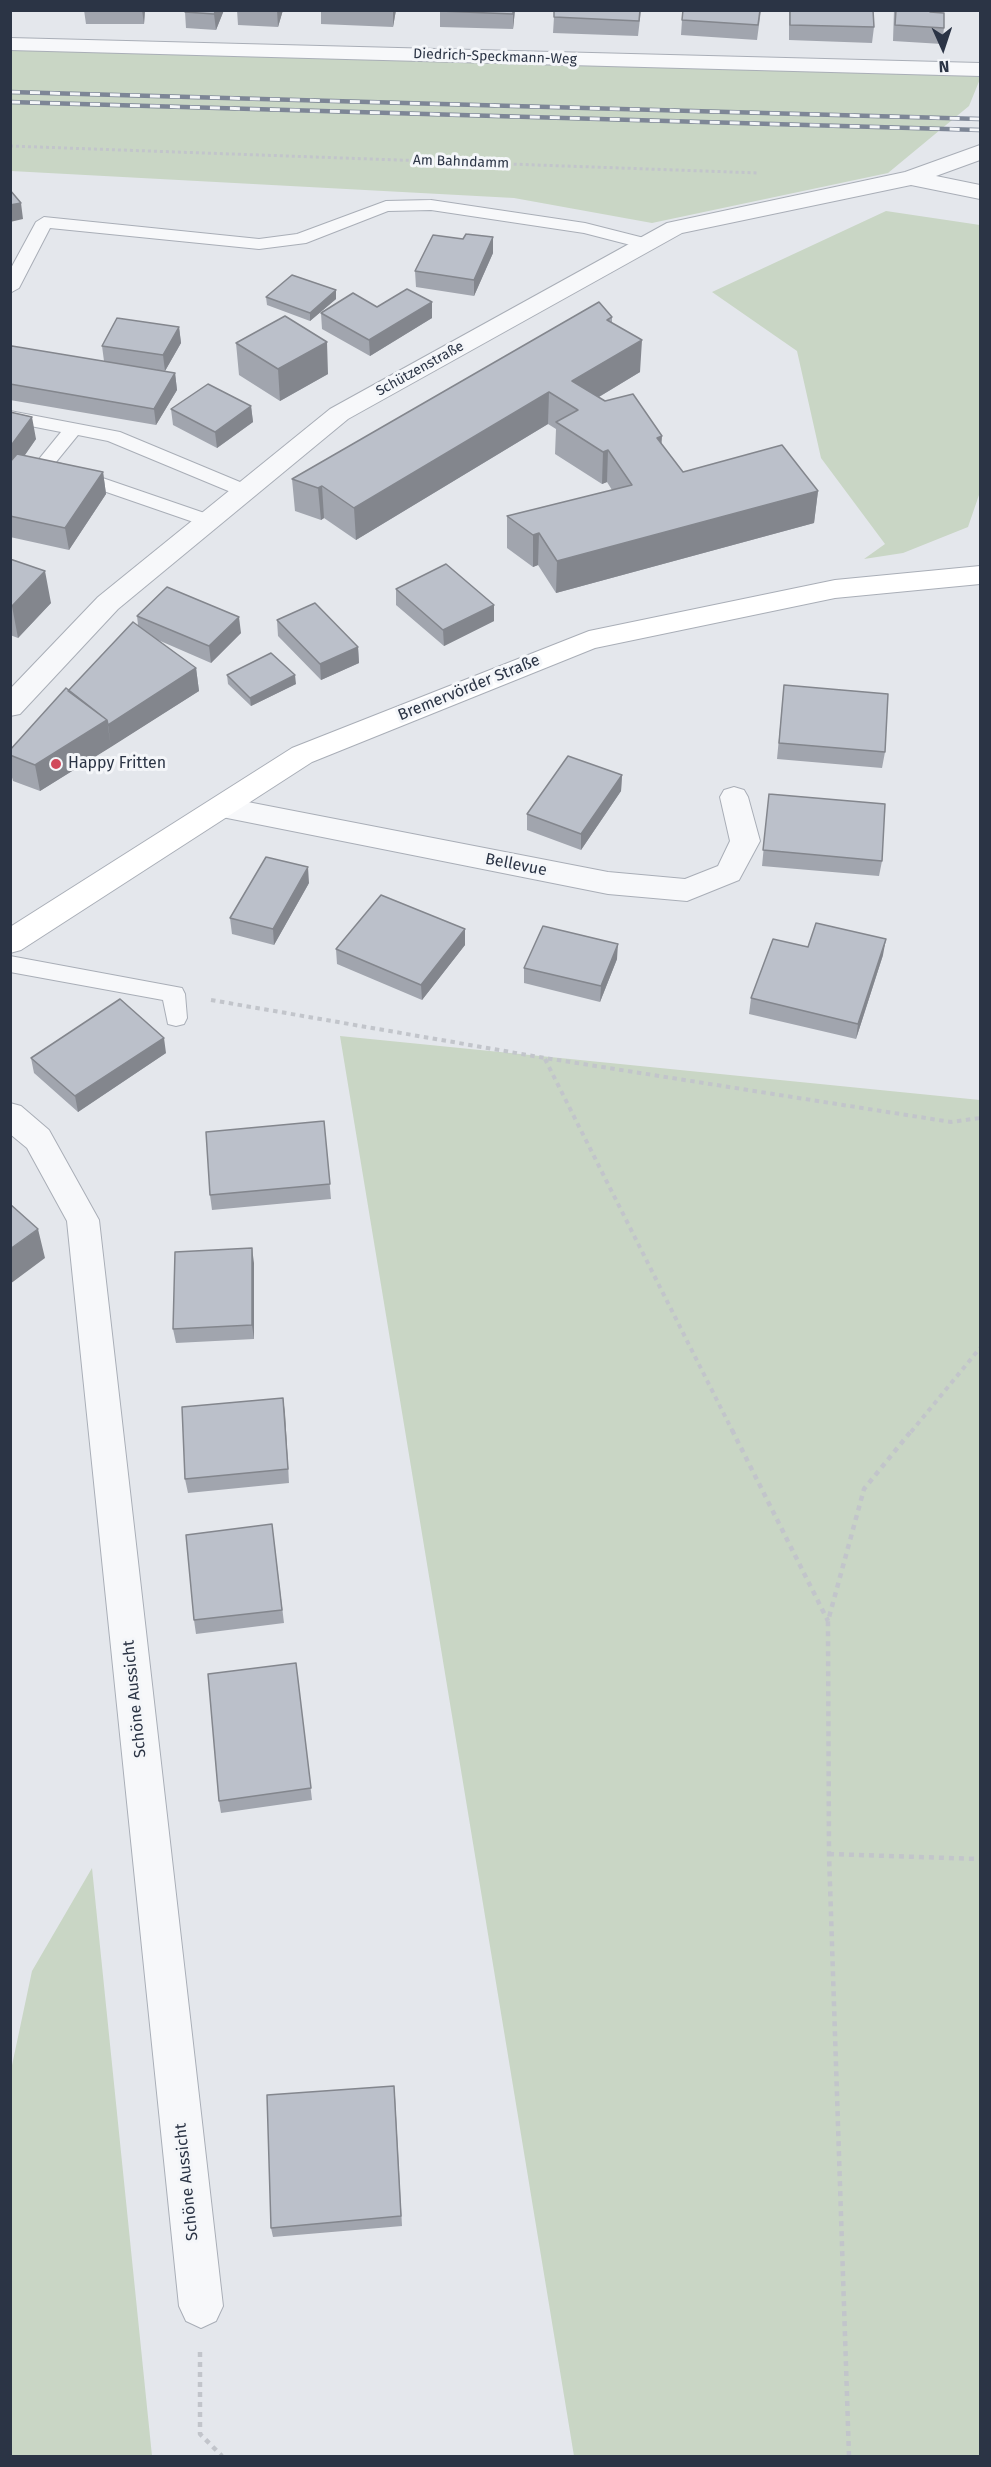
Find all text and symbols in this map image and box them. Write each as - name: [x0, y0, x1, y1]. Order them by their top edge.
- north arrow: [913, 18, 973, 78]
- street label: Diedrich-Speckmann-Weg: [413, 46, 577, 68]
- text: N: [938, 57, 950, 76]
- street label: Am Bahndamm: [413, 152, 509, 172]
- street label: Schützenstraße: [373, 338, 467, 400]
- street label: Bremervörder Straße: [395, 651, 543, 725]
- place label: Happy Fritten: [68, 754, 166, 774]
- marker: Happy Fritten: [49, 757, 63, 771]
- street label: Bellevue: [484, 850, 548, 880]
- street label: Schöne Aussicht: [119, 1639, 151, 1759]
- street label: Schöne Aussicht: [171, 2122, 203, 2242]

